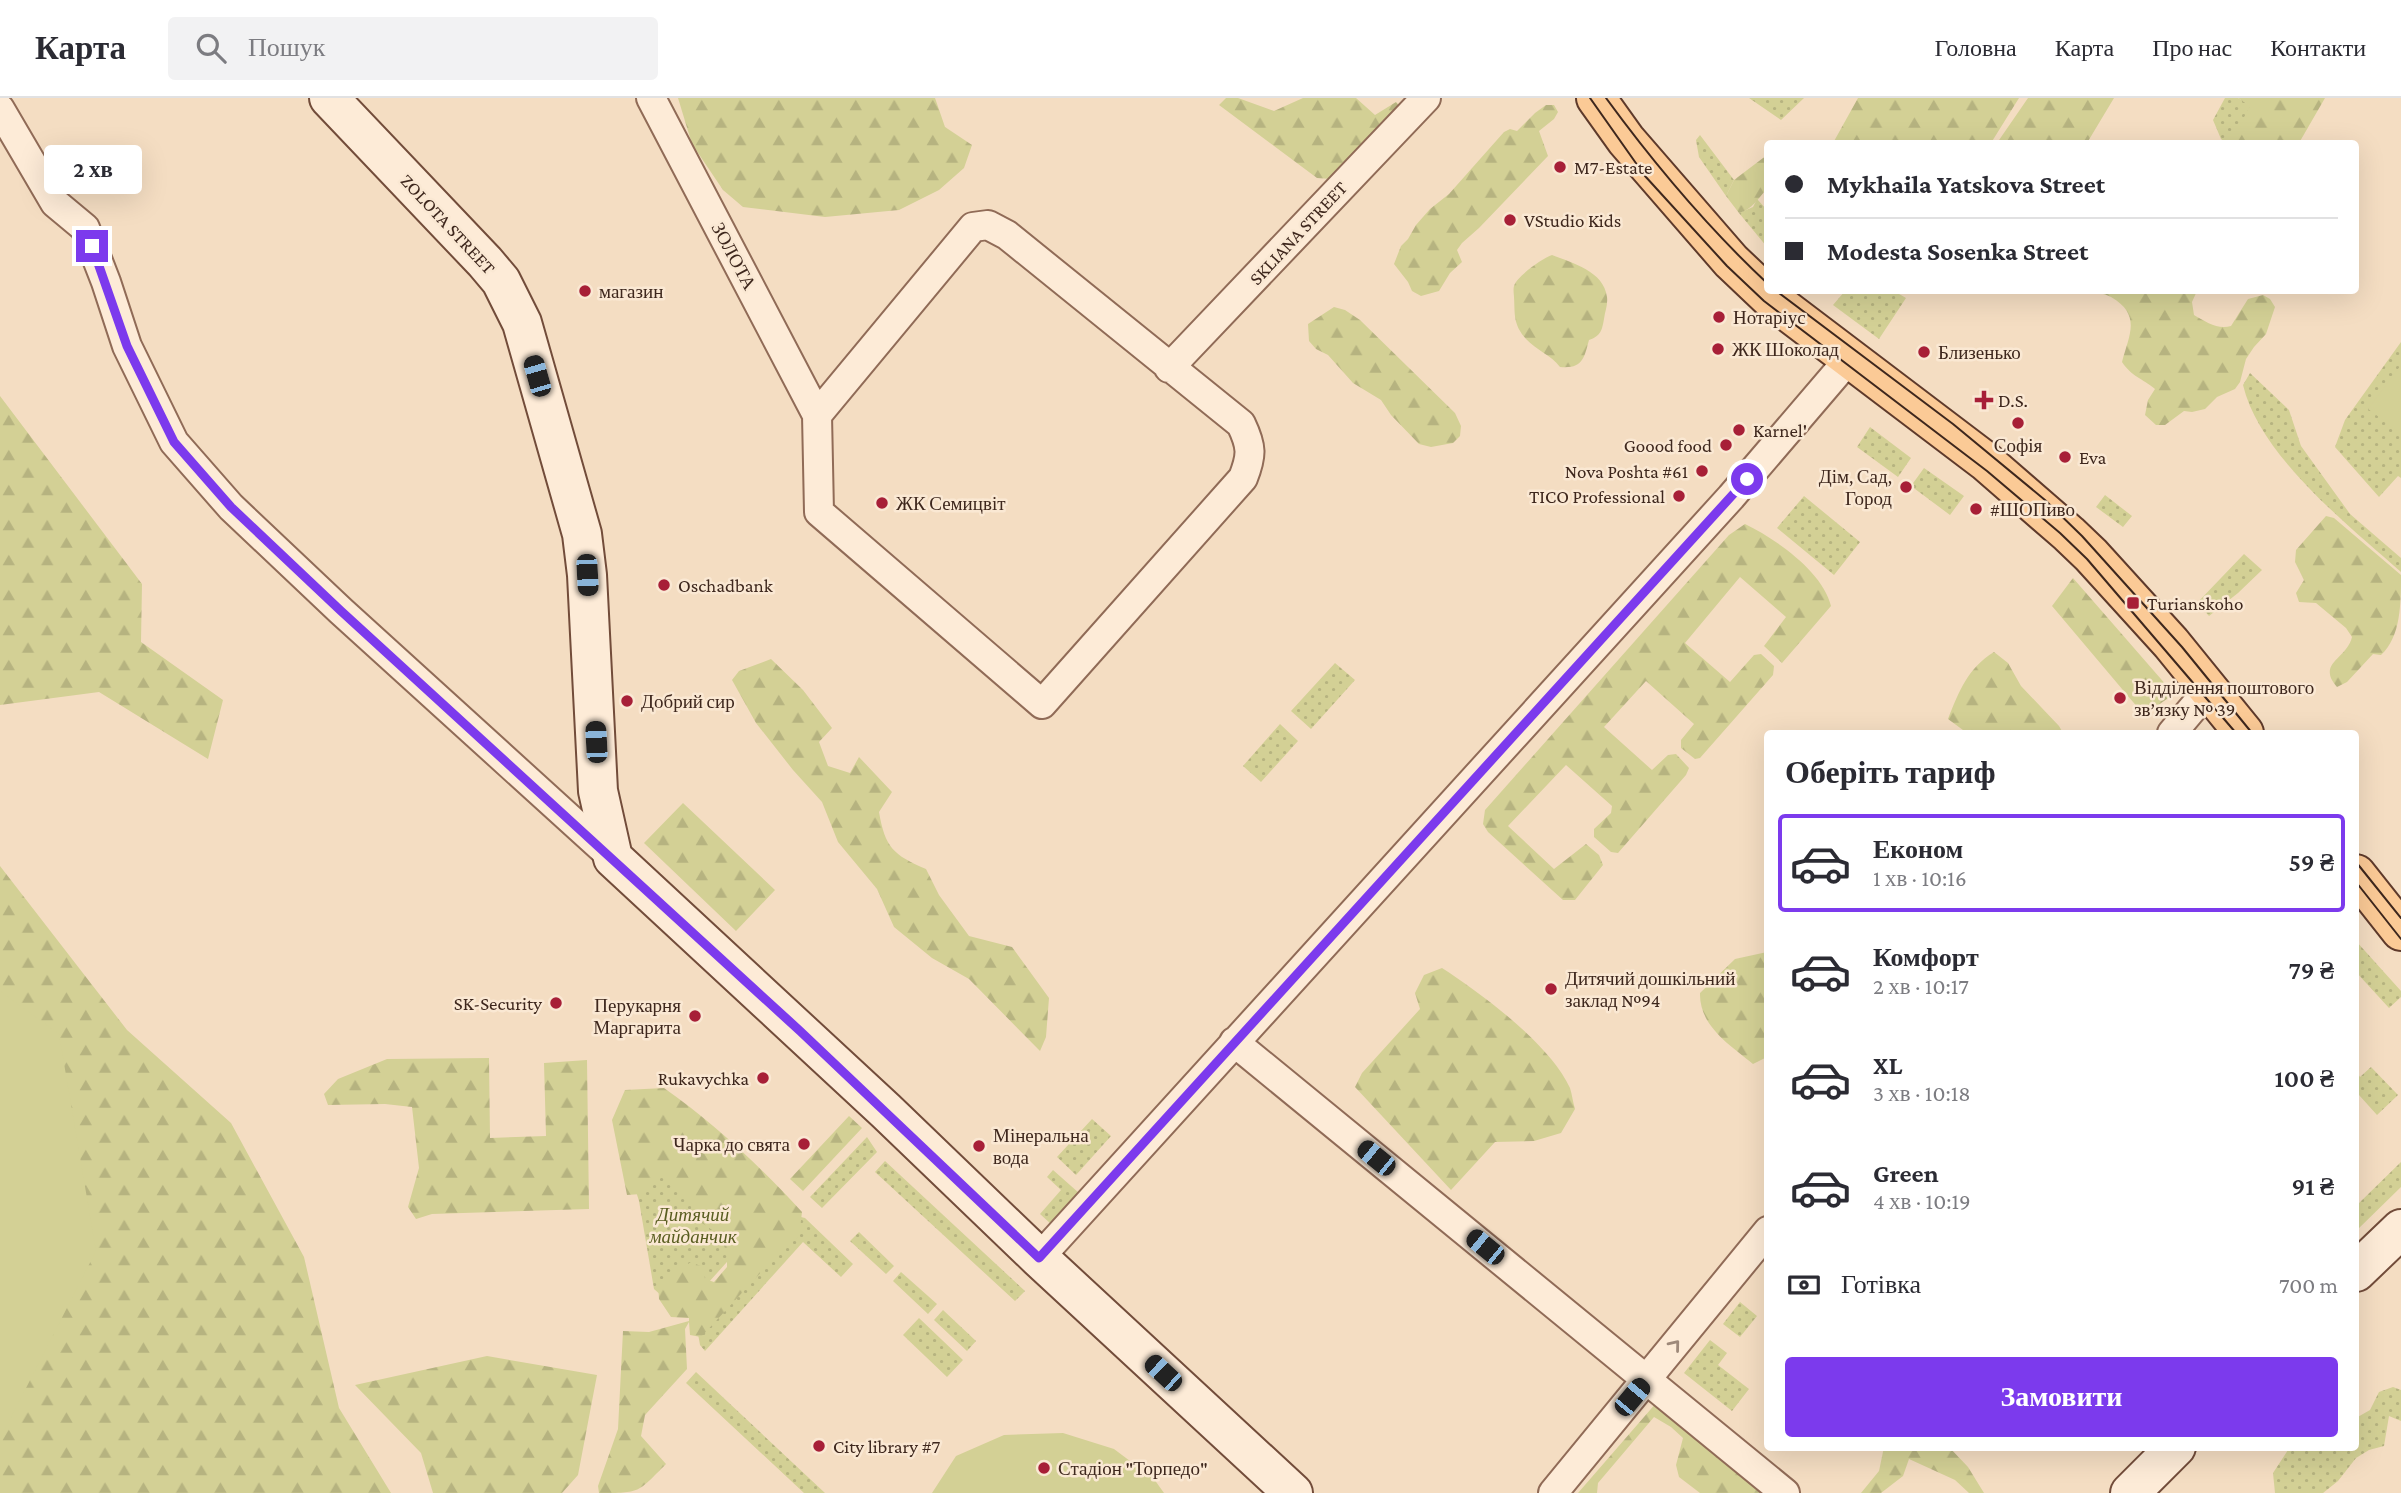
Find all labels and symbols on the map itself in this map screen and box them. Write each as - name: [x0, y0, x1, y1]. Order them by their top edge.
- callout: 2 хв: [43, 144, 141, 194]
- place label: M7-Estate: [1574, 157, 1652, 178]
- marker: M7-Estate: [1552, 159, 1568, 175]
- street label: ZOLOTA STREET: [396, 170, 500, 279]
- street label: SKLIANA STREET: [1245, 177, 1352, 289]
- place label: VStudio Kids: [1524, 210, 1621, 231]
- marker: VStudio Kids: [1502, 212, 1518, 228]
- street label: ЗОЛОТА: [708, 219, 761, 294]
- route end: [76, 230, 108, 262]
- place label: магазин: [599, 281, 663, 302]
- marker: магазин: [577, 283, 593, 299]
- place label: Нотаріус: [1733, 307, 1806, 328]
- marker: Нотаріус: [1711, 309, 1727, 325]
- place label: ЖК Шоколад: [1732, 339, 1839, 360]
- marker: ЖК Шоколад: [1710, 341, 1726, 357]
- place label: Близенько: [1938, 342, 2021, 363]
- marker: Близенько: [1916, 344, 1932, 360]
- car: [522, 353, 553, 399]
- place label: D.S.: [1998, 390, 2028, 411]
- marker: D.S.: [1976, 392, 1992, 408]
- marker: Софія: [2010, 415, 2026, 431]
- place label: Karnel': [1753, 420, 1807, 441]
- marker: Karnel': [1731, 422, 1747, 438]
- place label: Goood food: [1624, 435, 1712, 456]
- place label: Софія: [1994, 435, 2043, 456]
- marker: Goood food: [1718, 437, 1734, 453]
- place label: Eva: [2079, 447, 2107, 468]
- marker: Eva: [2057, 449, 2073, 465]
- place label: Nova Poshta #61: [1565, 461, 1688, 482]
- marker: Nova Poshta #61: [1694, 463, 1710, 479]
- route start: [1731, 463, 1763, 495]
- place label: Дім, Сад, Город: [1819, 466, 1892, 509]
- marker: Дім, Сад, Город: [1898, 479, 1914, 495]
- place label: TICO Professional: [1529, 486, 1665, 507]
- marker: TICO Professional: [1671, 488, 1687, 504]
- place label: ЖК Семицвіт: [896, 493, 1006, 514]
- marker: ЖК Семицвіт: [874, 495, 890, 511]
- place label: #ШОПиво: [1990, 499, 2075, 520]
- marker: #ШОПиво: [1968, 501, 1984, 517]
- car: [576, 553, 599, 597]
- place label: Oschadbank: [678, 575, 774, 596]
- marker: Oschadbank: [656, 577, 672, 593]
- place label: Turianskoho: [2147, 593, 2244, 614]
- marker: Turianskoho: [2125, 595, 2141, 611]
- place label: Відділення поштового зв’язку № 39: [2134, 677, 2314, 720]
- marker: Відділення поштового зв’язку № 39: [2112, 690, 2128, 706]
- place label: Добрий сир: [641, 691, 735, 712]
- marker: Добрий сир: [619, 693, 635, 709]
- car: [585, 720, 608, 764]
- place label: Дитячий дошкільний заклад №94: [1565, 968, 1735, 1011]
- marker: Дитячий дошкільний заклад №94: [1543, 981, 1559, 997]
- place label: SK-Security: [454, 993, 542, 1014]
- marker: SK-Security: [548, 995, 564, 1011]
- place label: Перукарня Маргарита: [593, 995, 682, 1038]
- marker: Перукарня Маргарита: [687, 1008, 703, 1024]
- place label: Rukavychka: [658, 1068, 749, 1089]
- marker: Rukavychka: [755, 1070, 771, 1086]
- place label: Мінеральна вода: [993, 1125, 1089, 1168]
- place label: Чарка до свята: [673, 1134, 791, 1155]
- marker: Чарка до свята: [796, 1136, 812, 1152]
- car: [1354, 1137, 1399, 1179]
- marker: Мінеральна вода: [971, 1138, 987, 1154]
- park label: Дитячий майданчик: [648, 1204, 738, 1247]
- car: [1463, 1226, 1508, 1268]
- one-way arrow: [1667, 1340, 1680, 1352]
- car: [1141, 1351, 1186, 1395]
- car: [1611, 1374, 1654, 1420]
- place label: City library #7: [833, 1436, 940, 1457]
- marker: City library #7: [811, 1438, 827, 1454]
- place label: Стадіон "Торпедо": [1058, 1458, 1208, 1479]
- marker: Стадіон "Торпедо": [1036, 1460, 1052, 1476]

